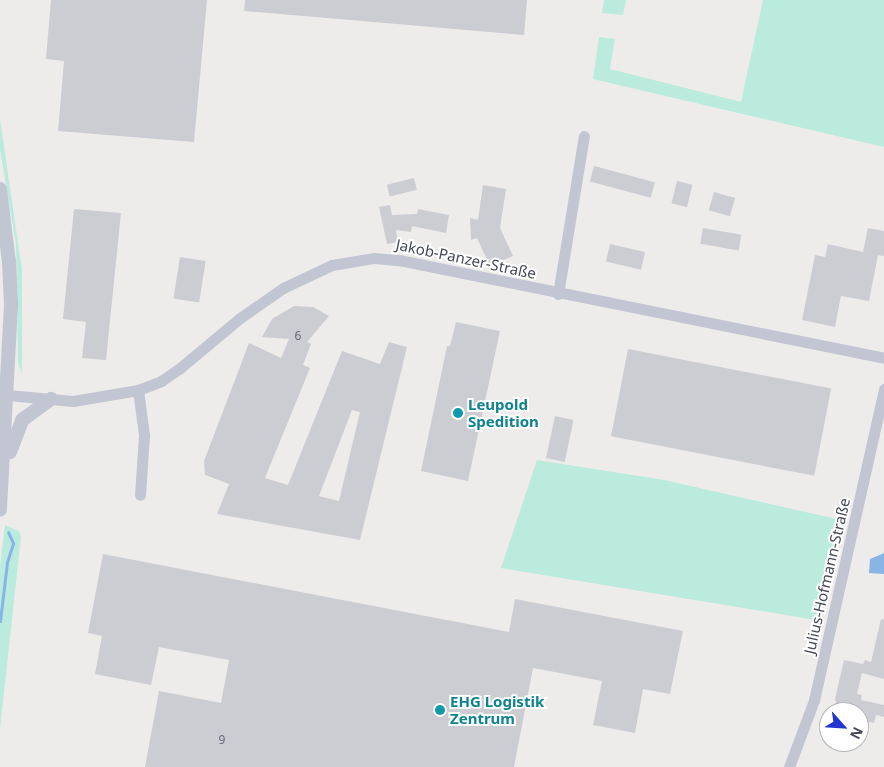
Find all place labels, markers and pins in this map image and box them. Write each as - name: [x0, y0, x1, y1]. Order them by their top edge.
- place label: Leupold Spedition: [468, 395, 539, 430]
- marker: Leupold Spedition: [452, 407, 464, 419]
- place label: EHG Logistik Zentrum: [450, 692, 544, 727]
- marker: EHG Logistik Zentrum: [434, 704, 446, 716]

